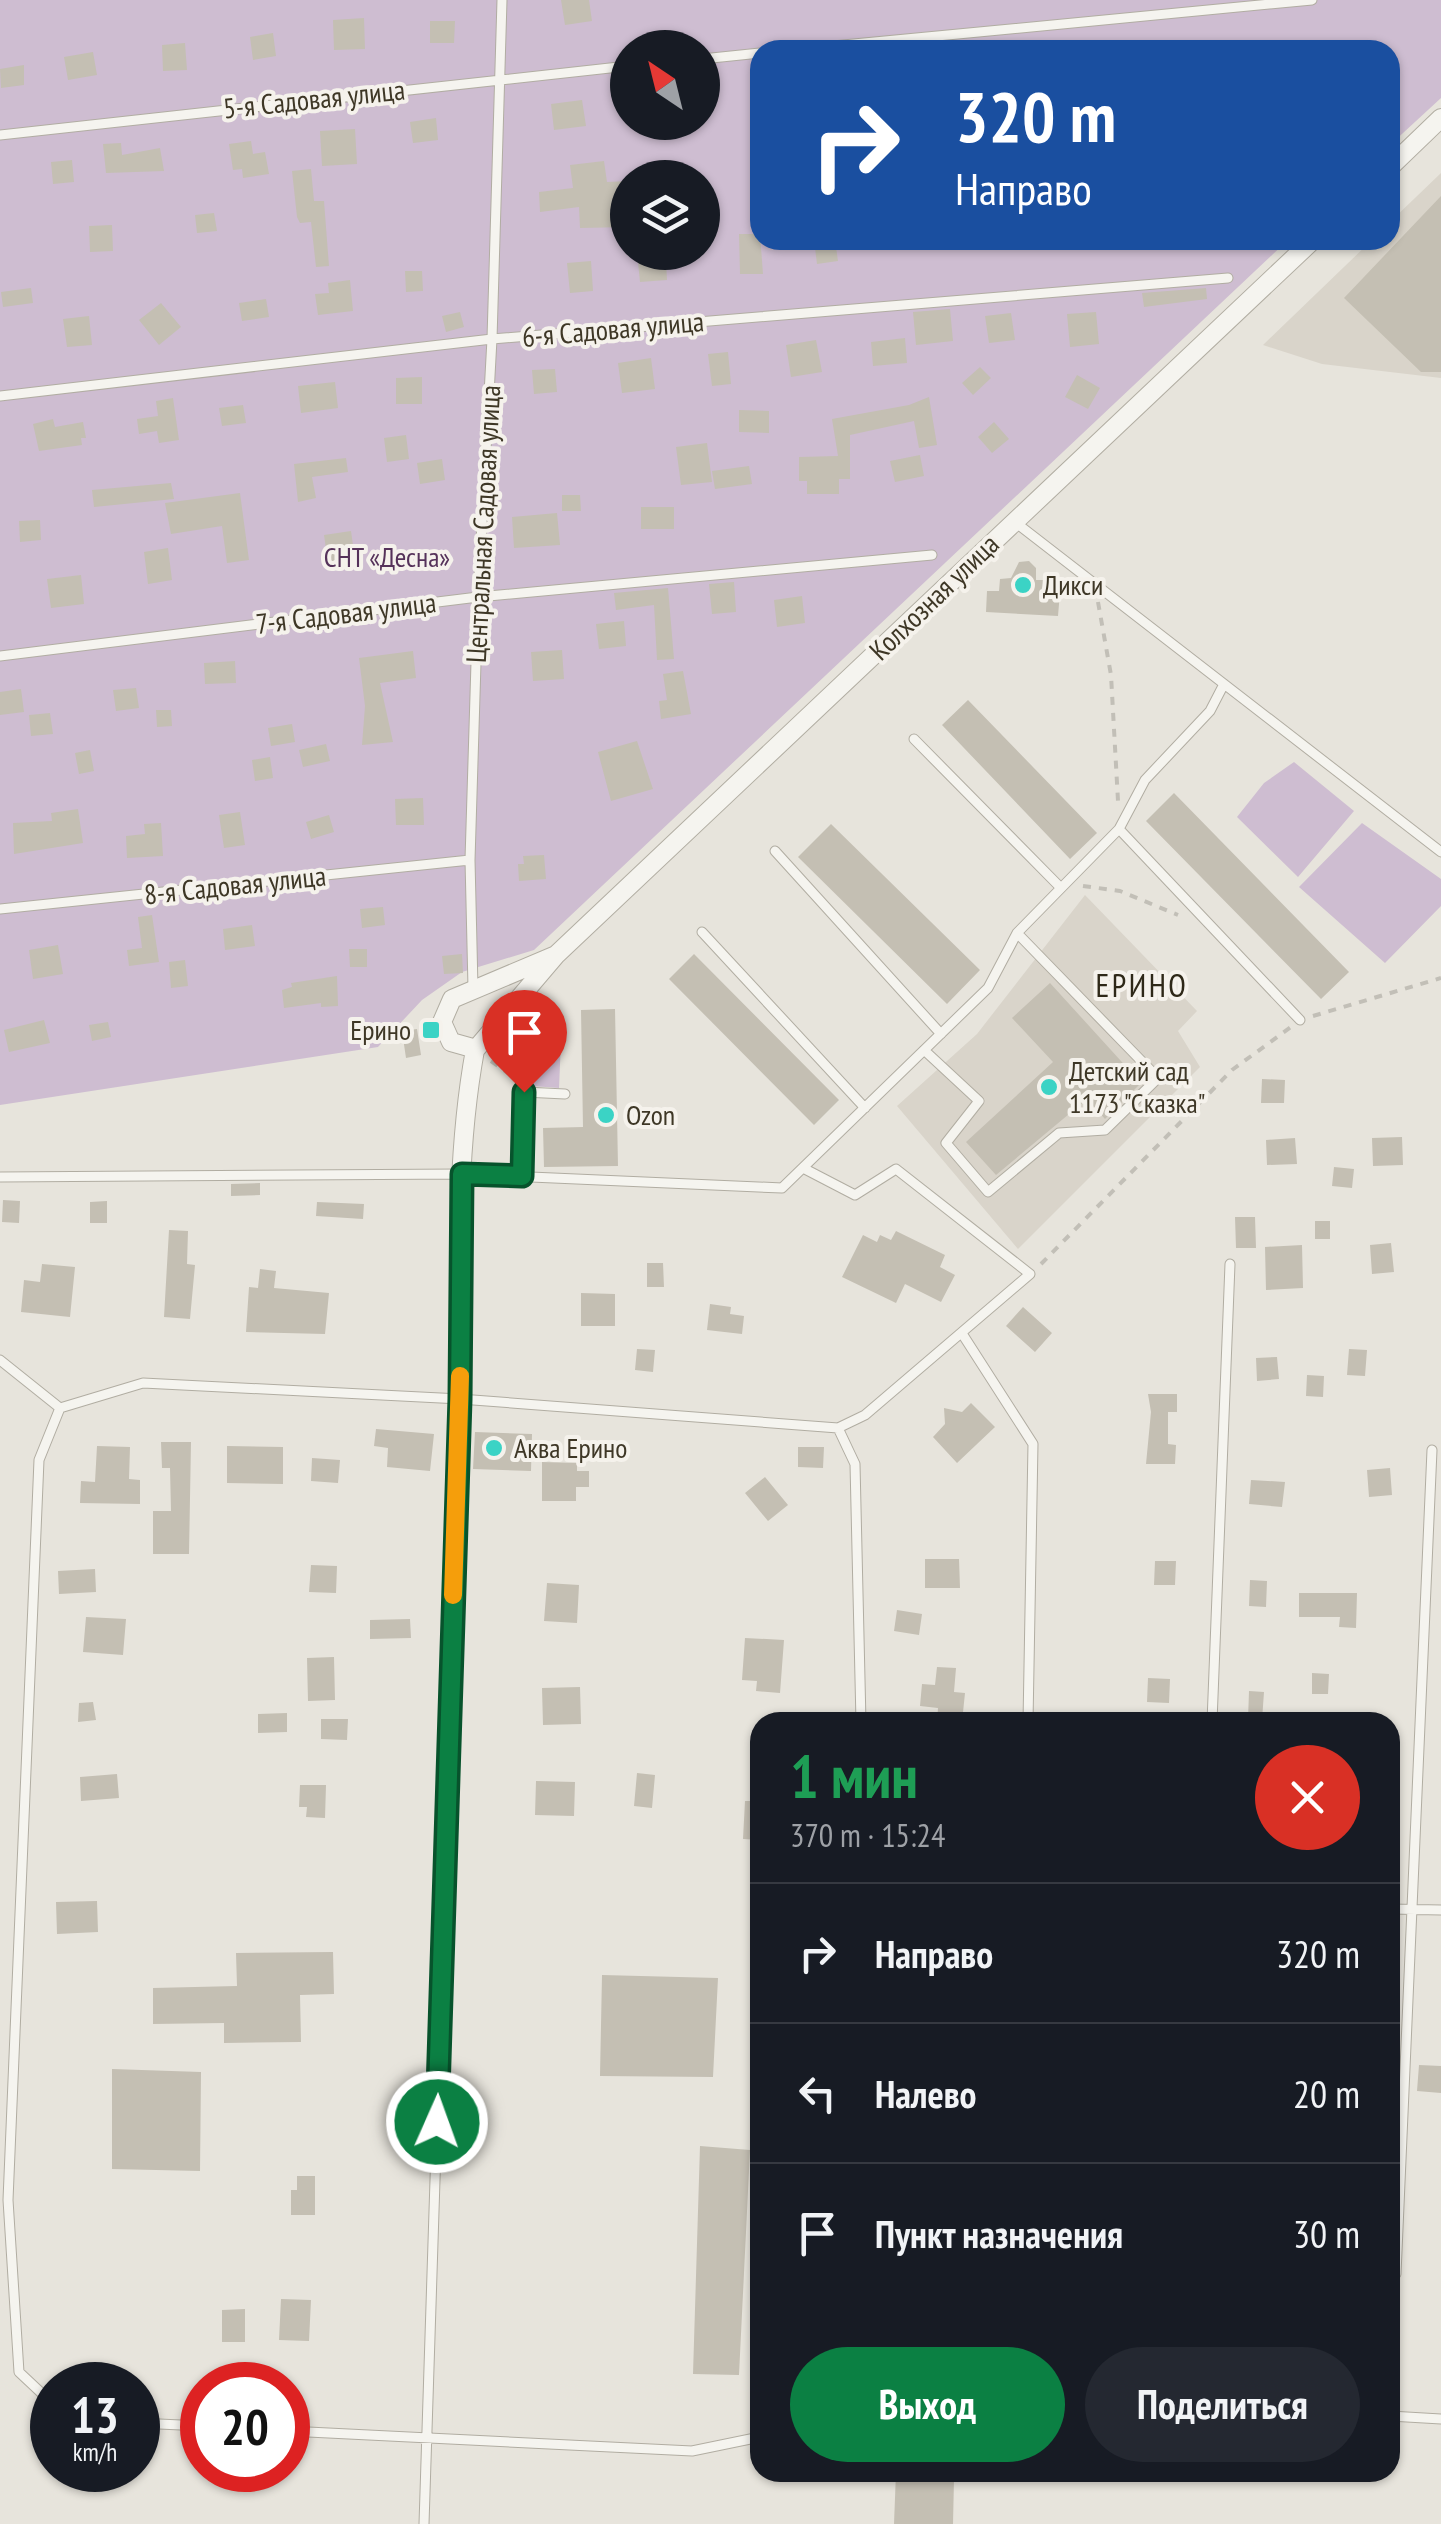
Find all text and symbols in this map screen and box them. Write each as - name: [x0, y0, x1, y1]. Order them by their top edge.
- north arrow: [610, 30, 720, 140]
- map controls: [610, 30, 720, 270]
- street label: 5-я Садовая улица: [221, 71, 407, 126]
- text: 320 m: [955, 71, 1116, 161]
- icon: right: [790, 80, 920, 210]
- text: Направо: [955, 159, 1092, 217]
- button: layers: [610, 160, 720, 270]
- street label: 6-я Садовая улица: [520, 302, 705, 355]
- street label: Центральная Садовая улица: [457, 384, 508, 664]
- street label: Колхозная улица: [861, 526, 1006, 668]
- park label: СНТ «Десна»: [324, 538, 450, 575]
- place label: Дикси: [1043, 566, 1103, 603]
- marker: Дикси: [1012, 574, 1034, 596]
- street label: 7-я Садовая улица: [254, 583, 438, 642]
- street label: 8-я Садовая улица: [142, 857, 328, 912]
- district label: ЕРИНО: [1096, 964, 1188, 1006]
- pin: [482, 990, 567, 1093]
- icon: arrive: [497, 1005, 552, 1060]
- place label: Ерино: [350, 1011, 411, 1048]
- marker: Ерино: [420, 1019, 442, 1041]
- place label: Детский сад 1173 "Сказка": [1069, 1052, 1206, 1121]
- marker: Детский сад 1173 "Сказка": [1038, 1076, 1060, 1098]
- place label: Ozon: [626, 1096, 675, 1133]
- marker: Ozon: [595, 1104, 617, 1126]
- place label: Аква Ерино: [514, 1429, 627, 1466]
- marker: Аква Ерино: [483, 1437, 505, 1459]
- text: 1 мин: [790, 1737, 918, 1815]
- button: close: [1255, 1745, 1360, 1850]
- text: 370 m · 15:24: [790, 1814, 945, 1856]
- icon: right: [790, 1926, 845, 1981]
- text: Направо: [875, 1929, 993, 1978]
- text: 320 m: [1276, 1929, 1360, 1978]
- icon: left: [790, 2066, 845, 2121]
- text: Налево: [875, 2069, 976, 2118]
- text: 20 m: [1293, 2069, 1360, 2118]
- position arrow: [385, 2070, 489, 2174]
- icon: arrive: [790, 2206, 845, 2261]
- text: Пункт назначения: [875, 2209, 1123, 2258]
- text: 30 m: [1293, 2209, 1360, 2258]
- button: Выход: [790, 2347, 1065, 2462]
- button: Поделиться: [1085, 2347, 1360, 2462]
- speed limit sign: 20: [180, 2362, 310, 2492]
- text: 13: [71, 2382, 119, 2447]
- text: km/h: [73, 2436, 117, 2468]

